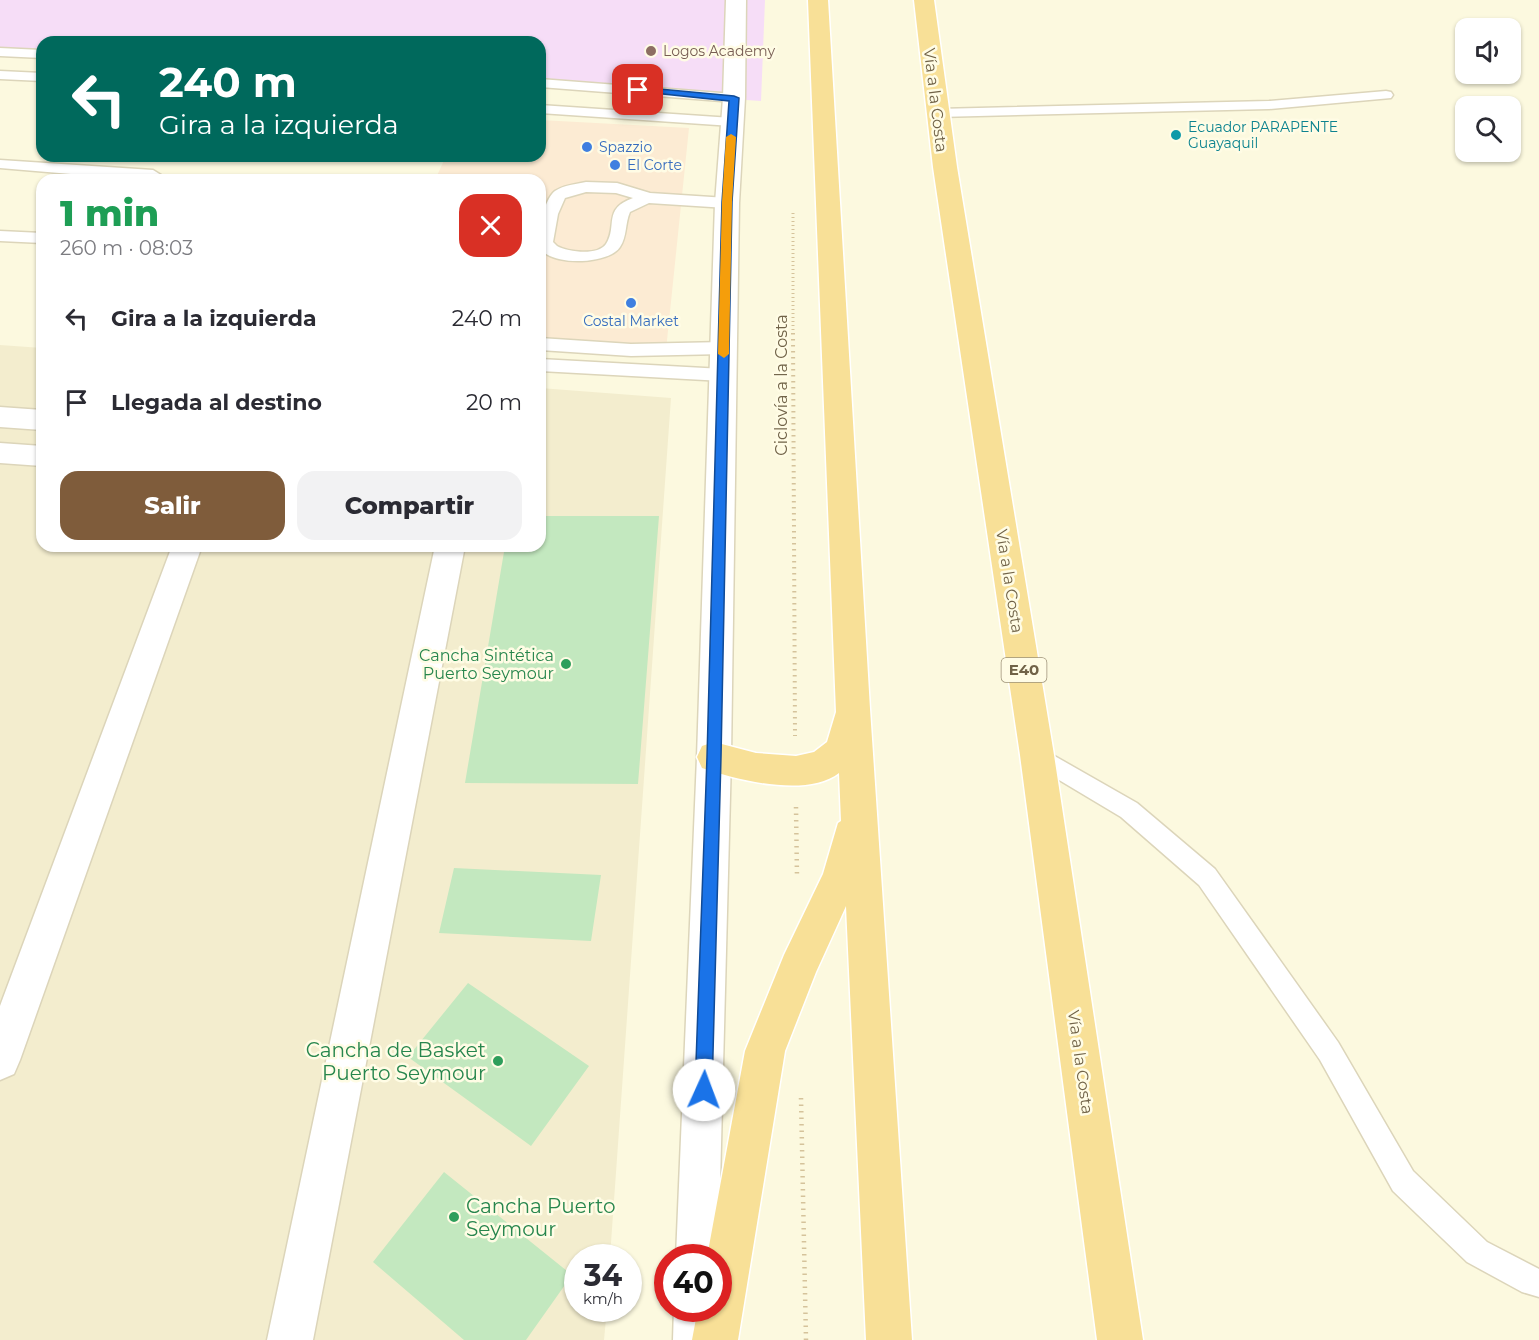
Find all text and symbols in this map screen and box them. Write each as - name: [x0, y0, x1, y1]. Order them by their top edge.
- map controls: [1455, 18, 1521, 162]
- button: sound: [1455, 18, 1521, 84]
- place label: Logos Academy: [663, 42, 775, 60]
- marker: Logos Academy: [644, 44, 658, 58]
- street label: Vía a la Costa: [920, 47, 951, 153]
- text: 240 m: [159, 56, 297, 108]
- icon: left: [60, 60, 138, 138]
- pin: [612, 64, 663, 115]
- icon: arrive: [621, 73, 654, 106]
- button: search: [1455, 96, 1521, 162]
- text: Gira a la izquierda: [159, 108, 399, 141]
- place label: Ecuador PARAPENTE Guayaquil: [1188, 118, 1338, 152]
- marker: Ecuador PARAPENTE Guayaquil: [1169, 128, 1183, 142]
- place label: Spazzio: [599, 138, 652, 156]
- marker: Spazzio: [580, 140, 594, 154]
- place label: El Corte: [627, 156, 682, 174]
- marker: El Corte: [608, 158, 622, 172]
- text: 1 min: [60, 191, 159, 235]
- button: close: [459, 194, 522, 257]
- text: 260 m · 08:03: [60, 236, 193, 260]
- marker: Costal Market: [624, 296, 638, 310]
- icon: left: [60, 302, 93, 335]
- text: Gira a la izquierda: [111, 305, 317, 332]
- text: 240 m: [452, 305, 522, 332]
- place label: Costal Market: [583, 312, 679, 330]
- street label: Ciclovía a la Costa: [772, 314, 791, 456]
- icon: arrive: [60, 386, 93, 419]
- text: Llegada al destino: [111, 389, 322, 416]
- text: 20 m: [466, 389, 522, 416]
- button: Salir: [60, 471, 285, 540]
- button: Compartir: [297, 471, 522, 540]
- street label: Vía a la Costa: [992, 528, 1027, 634]
- place label: Cancha Sintética Puerto Seymour: [419, 646, 554, 683]
- marker: Cancha Sintética Puerto Seymour: [559, 657, 573, 671]
- road number: E40: [1002, 658, 1046, 682]
- street label: Vía a la Costa: [1064, 1009, 1097, 1115]
- place label: Cancha de Basket Puerto Seymour: [306, 1038, 486, 1085]
- marker: Cancha de Basket Puerto Seymour: [491, 1054, 505, 1068]
- position arrow: [672, 1058, 736, 1122]
- place label: Cancha Puerto Seymour: [466, 1194, 616, 1241]
- marker: Cancha Puerto Seymour: [447, 1210, 461, 1224]
- speed limit sign: 40: [654, 1244, 732, 1322]
- text: 34: [584, 1257, 622, 1294]
- text: km/h: [583, 1289, 623, 1308]

